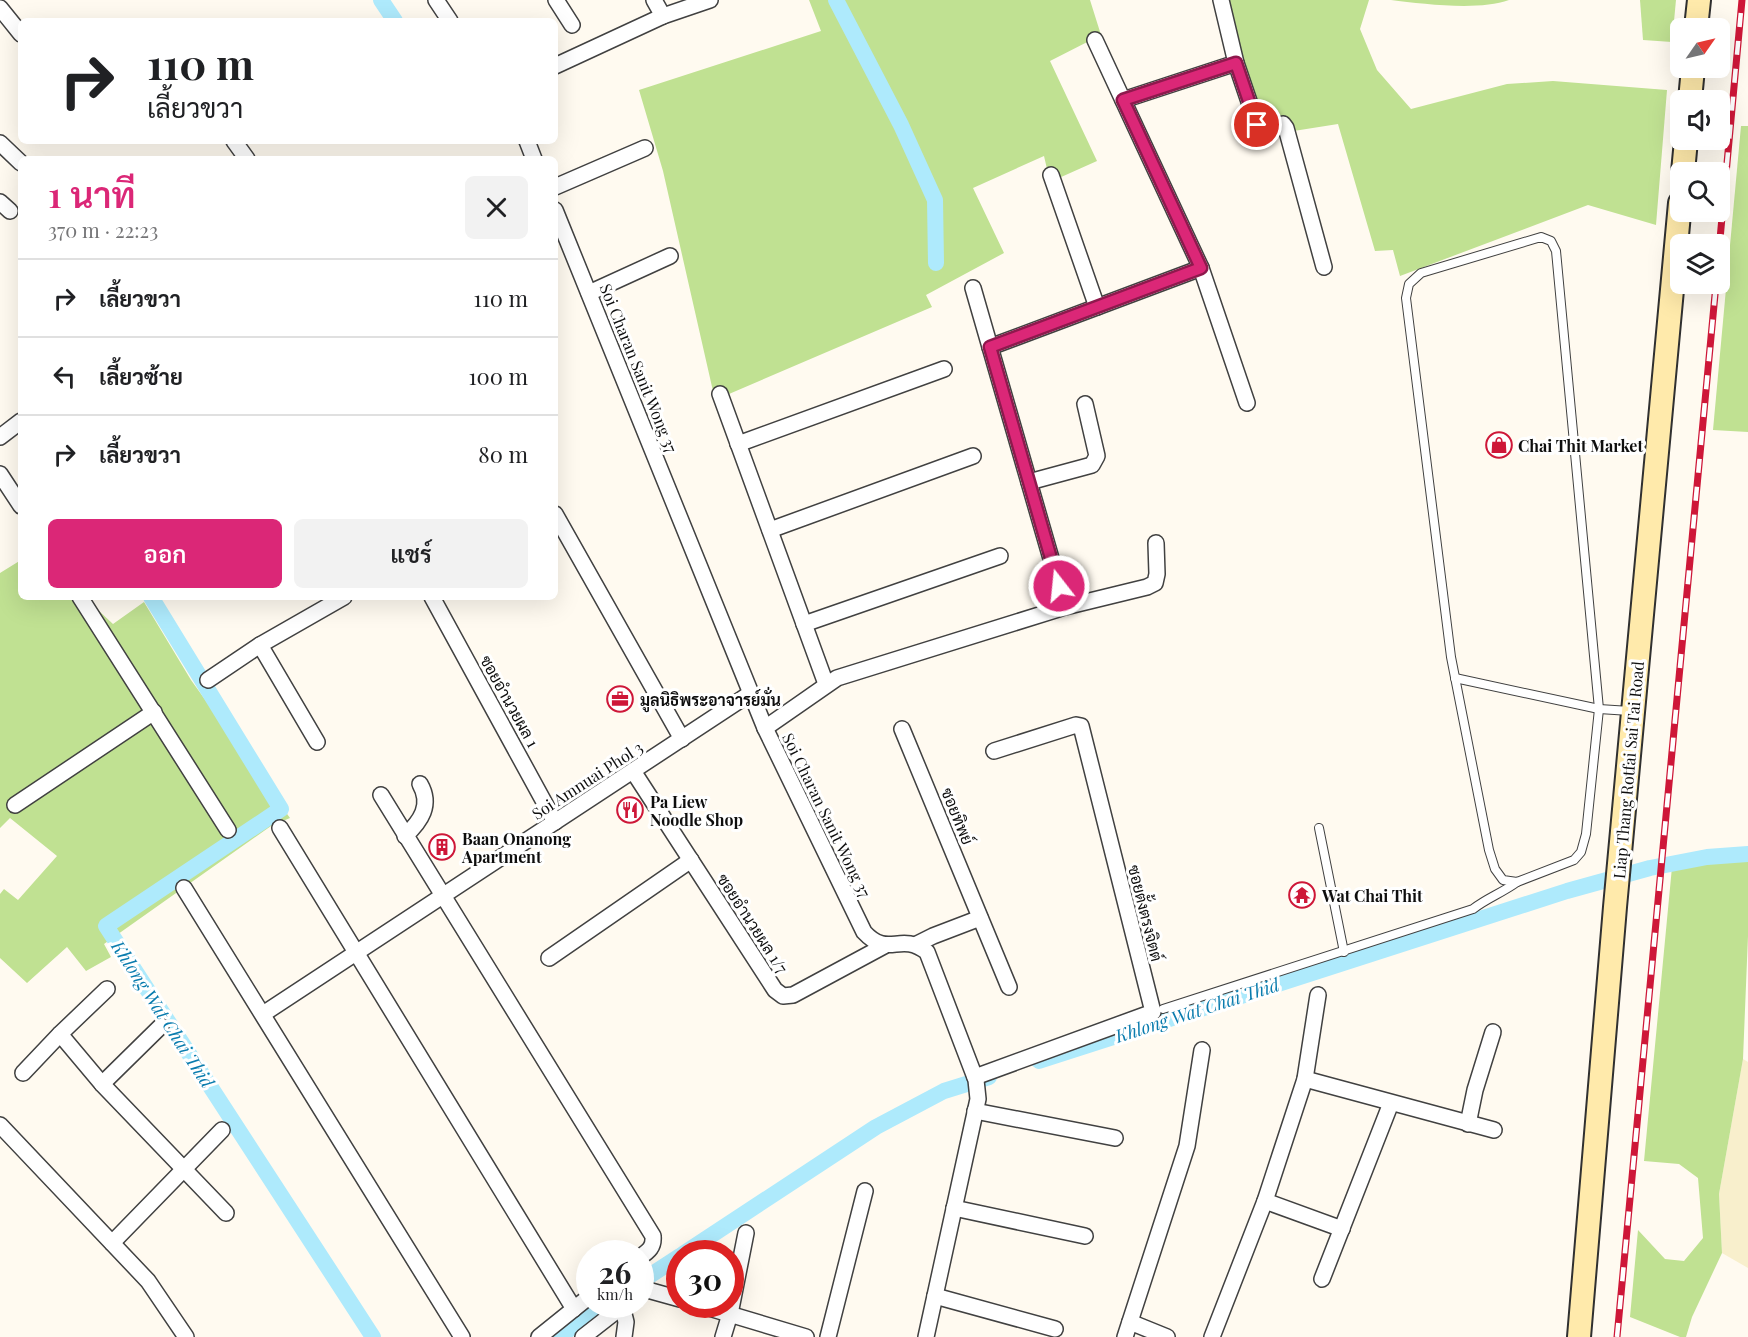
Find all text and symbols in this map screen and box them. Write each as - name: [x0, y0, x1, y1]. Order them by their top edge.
- north arrow: [1670, 18, 1730, 78]
- map controls: [1670, 18, 1730, 294]
- text: 110 m: [147, 35, 254, 91]
- icon: right: [48, 42, 126, 120]
- text: เลี้ยวขวา: [147, 89, 243, 125]
- button: sound: [1670, 90, 1730, 150]
- pin: [1231, 99, 1282, 150]
- icon: arrive: [1240, 108, 1273, 141]
- button: search: [1670, 162, 1730, 222]
- text: 1 นาที: [48, 169, 136, 217]
- button: close: [465, 176, 528, 239]
- text: 370 m · 22:23: [48, 216, 158, 243]
- button: layers: [1670, 234, 1730, 294]
- street label: Soi Charan Sanit Wong 37: [595, 280, 683, 456]
- icon: right: [48, 282, 81, 315]
- text: เลี้ยวขวา: [99, 283, 181, 313]
- text: 110 m: [474, 283, 528, 313]
- icon: left: [48, 360, 81, 393]
- text: เลี้ยวซ้าย: [99, 361, 183, 391]
- text: 100 m: [468, 361, 528, 391]
- shop icon: Chai Thit Market: [1484, 430, 1514, 460]
- place label: Chai Thit Market: [1518, 435, 1643, 456]
- icon: right: [48, 438, 81, 471]
- text: เลี้ยวขวา: [99, 439, 181, 469]
- text: 80 m: [478, 439, 528, 469]
- button: ออก: [48, 519, 282, 588]
- button: แชร์: [294, 519, 528, 588]
- position arrow: [1027, 554, 1091, 618]
- street label: ซอยอำนวยผล 1: [476, 651, 544, 751]
- street label: Liap Thang Rotfai Sai Tai Road: [1608, 660, 1648, 880]
- office icon: มูลนิธิพระอาจารย์มั่น: [605, 684, 635, 714]
- place label: มูลนิธิพระอาจารย์มั่น: [640, 686, 781, 713]
- street label: Soi Charan Sanit Wong 37: [778, 729, 876, 901]
- street label: Soi Amnuai Phol 3: [527, 736, 647, 824]
- street label: ซอยทิพย์: [937, 784, 980, 848]
- place label: Pa Liew Noodle Shop: [650, 791, 743, 830]
- restaurant icon: Pa Liew Noodle Shop: [615, 795, 645, 825]
- place label: Baan Onanong Apartment: [461, 828, 571, 867]
- building icon: Baan Onanong Apartment: [427, 832, 457, 862]
- street label: ซอยตั้งตรงจิตต์: [1124, 862, 1171, 963]
- street label: ซอยอำนวยผล 1/7: [713, 869, 793, 977]
- temple icon: Wat Chai Thit: [1287, 880, 1317, 910]
- place label: Wat Chai Thit: [1321, 885, 1423, 906]
- water label: Khlong Wat Chai Thid: [106, 935, 220, 1093]
- water label: Khlong Wat Chai Thid: [1111, 972, 1283, 1048]
- speed limit sign: 30: [666, 1240, 744, 1318]
- text: 26: [599, 1252, 631, 1292]
- text: km/h: [597, 1284, 633, 1304]

